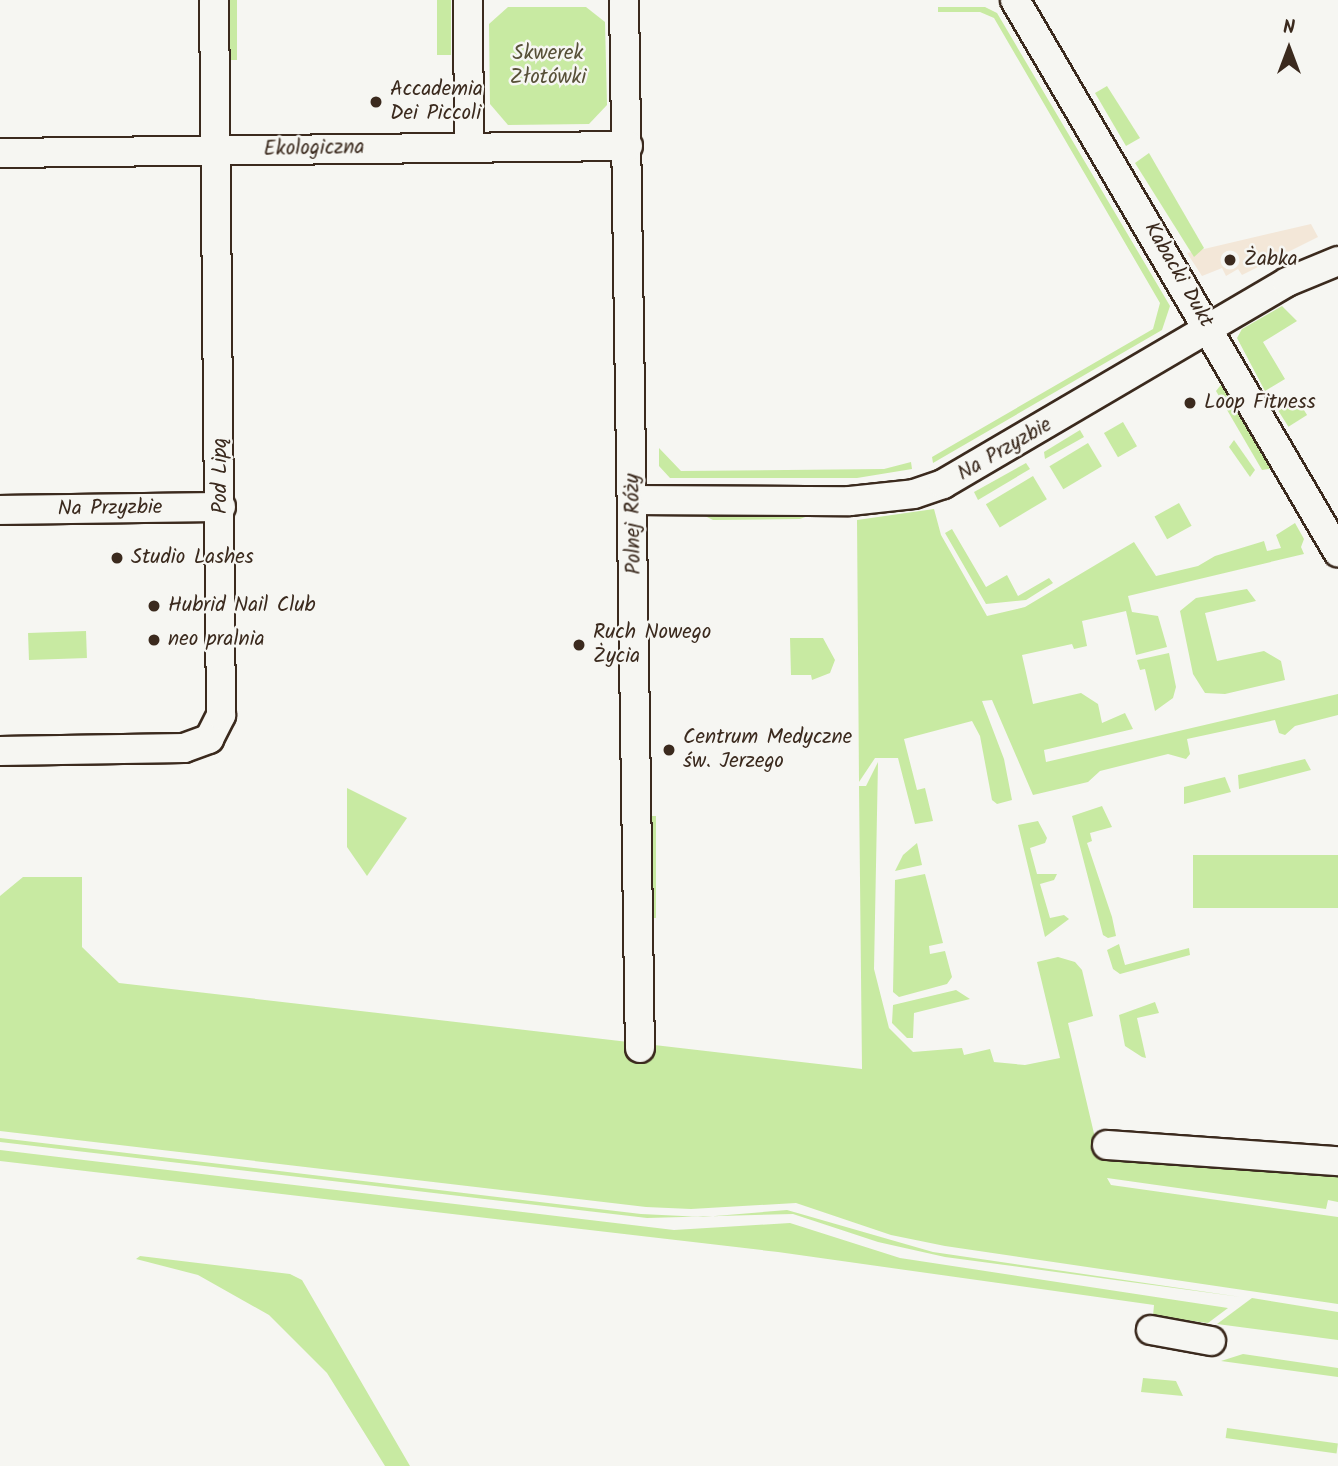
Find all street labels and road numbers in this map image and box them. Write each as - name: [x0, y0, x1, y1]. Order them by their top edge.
- street label: Ekologiczna: [263, 136, 365, 162]
- street label: Kabacki Dukt: [1138, 218, 1218, 332]
- street label: Na Przyzbie: [953, 413, 1057, 487]
- street label: Pod Lipą: [208, 438, 234, 514]
- street label: Polnej Róży: [621, 473, 647, 575]
- street label: Na Przyzbie: [57, 495, 163, 523]

